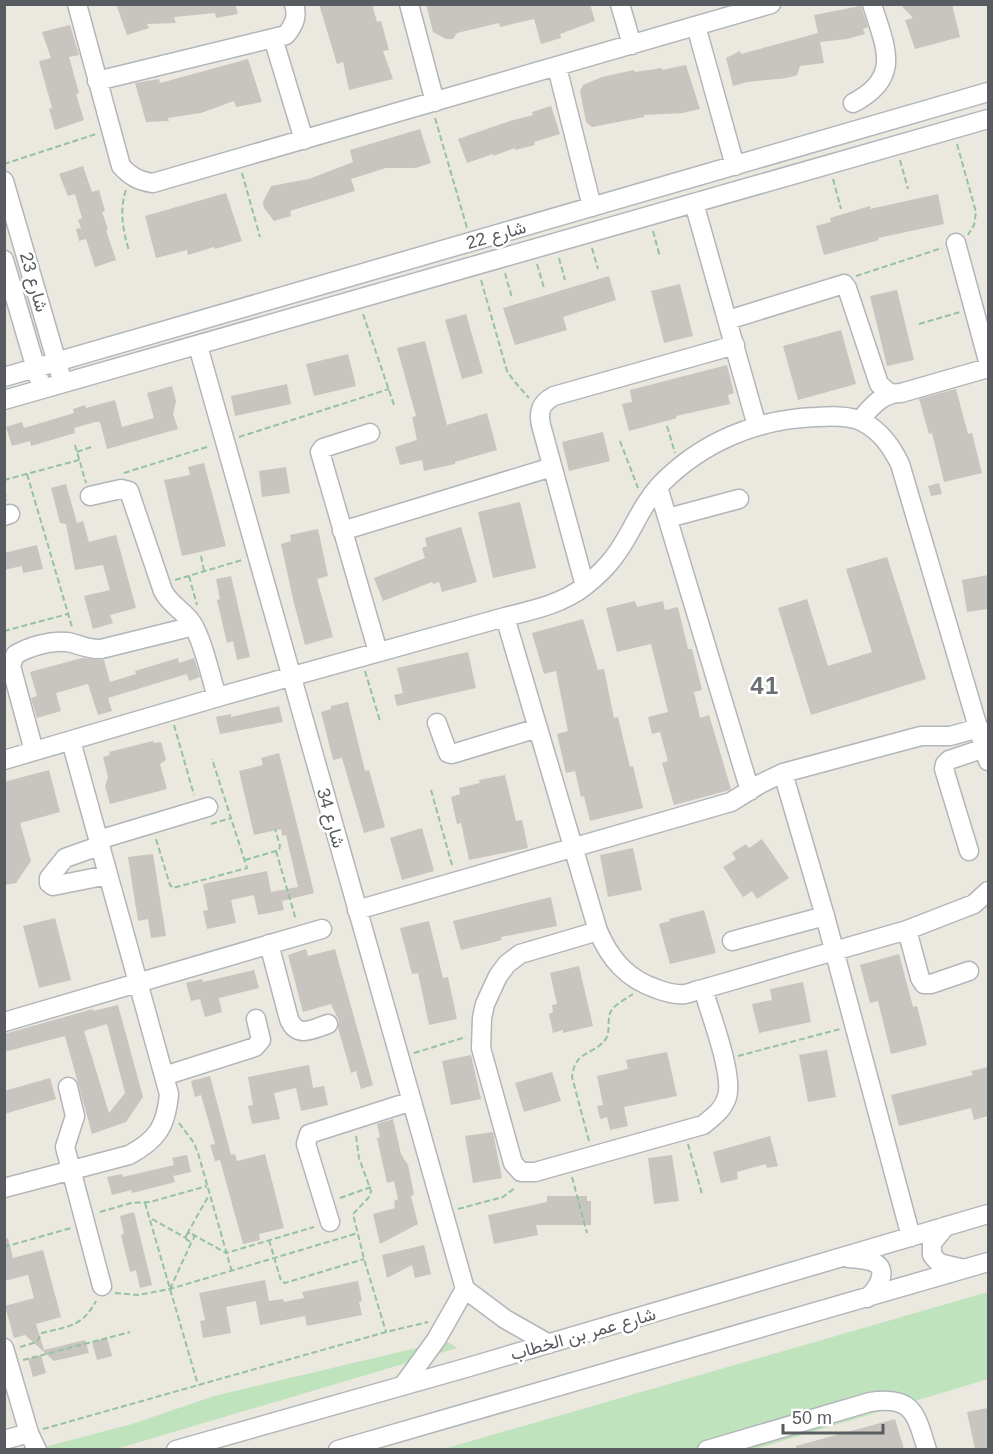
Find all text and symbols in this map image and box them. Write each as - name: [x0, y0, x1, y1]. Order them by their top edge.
- street label: شارع 22: [464, 217, 529, 255]
- street label: شارع 23: [14, 250, 52, 315]
- district label: 41: [750, 672, 780, 699]
- street label: شارع 34: [311, 786, 349, 851]
- street label: شارع عمر بن الخطاب: [508, 1304, 659, 1366]
- scale bar: [783, 1397, 884, 1435]
- text: 50 m: [792, 1408, 832, 1428]

